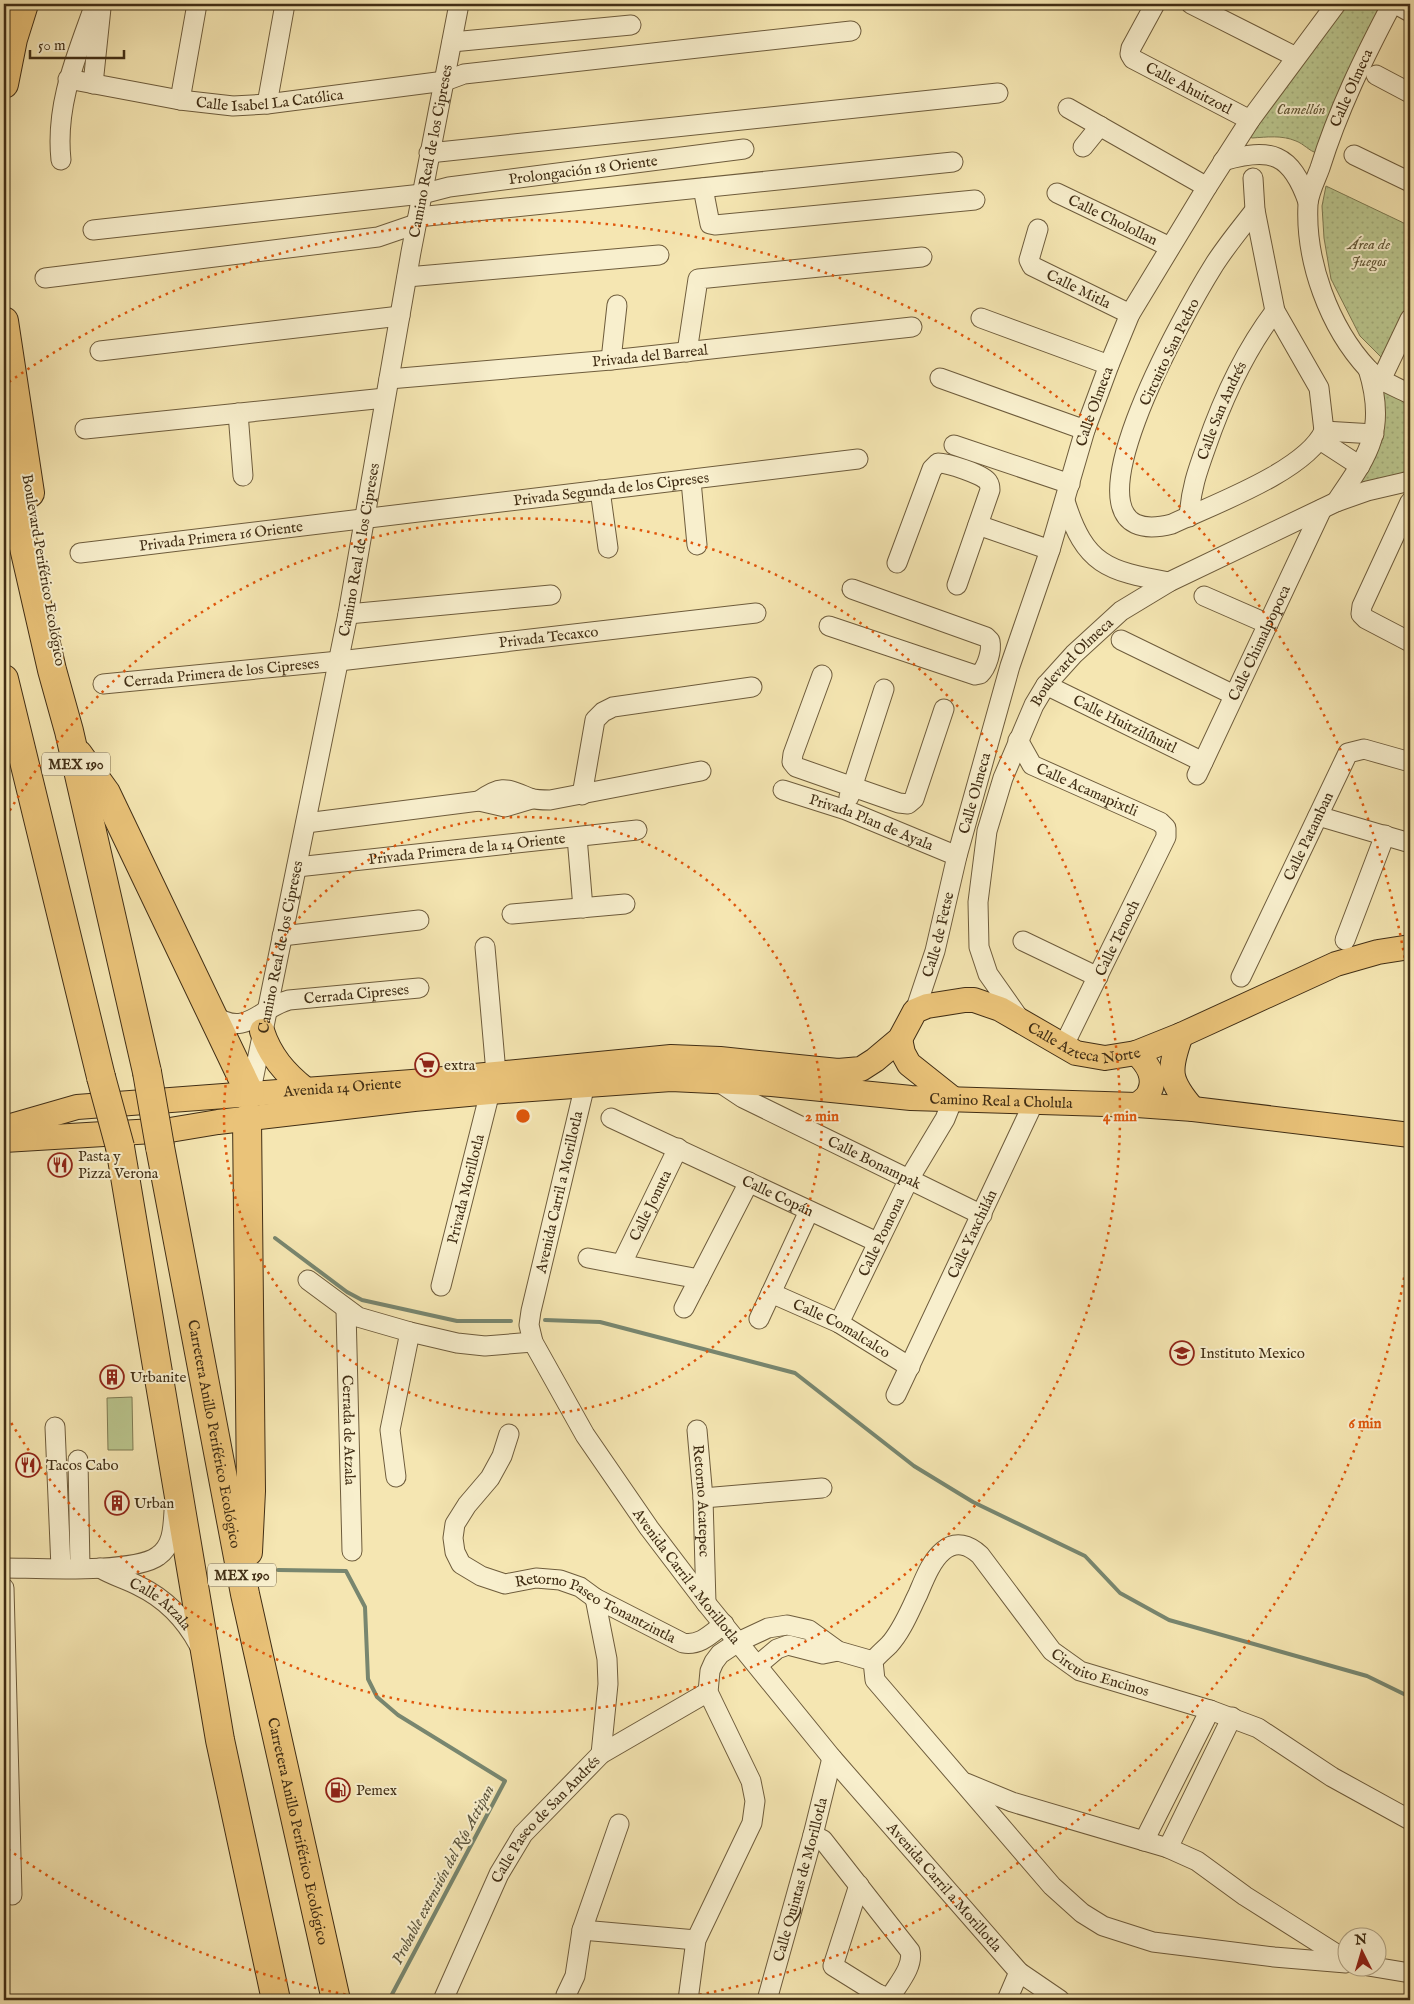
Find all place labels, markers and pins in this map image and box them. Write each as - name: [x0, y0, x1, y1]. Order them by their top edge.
- supermarket icon: extra: [414, 1052, 440, 1078]
- place label: extra: [444, 1056, 476, 1075]
- centre of rings: [514, 1107, 532, 1125]
- place label: Pasta y Pizza Verona: [78, 1147, 159, 1183]
- restaurant icon: Pasta y Pizza Verona: [47, 1152, 73, 1178]
- school or university icon: Instituto Mexico: [1169, 1340, 1195, 1366]
- place label: Instituto Mexico: [1200, 1344, 1305, 1363]
- building icon: Urbanite: [99, 1364, 125, 1390]
- place label: Urbanite: [130, 1368, 186, 1387]
- restaurant icon: Tacos Cabo: [15, 1452, 41, 1478]
- place label: Tacos Cabo: [46, 1456, 119, 1475]
- building icon: Urban: [104, 1490, 130, 1516]
- place label: Urban: [134, 1494, 174, 1513]
- fuel station icon: Pemex: [325, 1777, 351, 1803]
- place label: Pemex: [356, 1781, 398, 1800]

